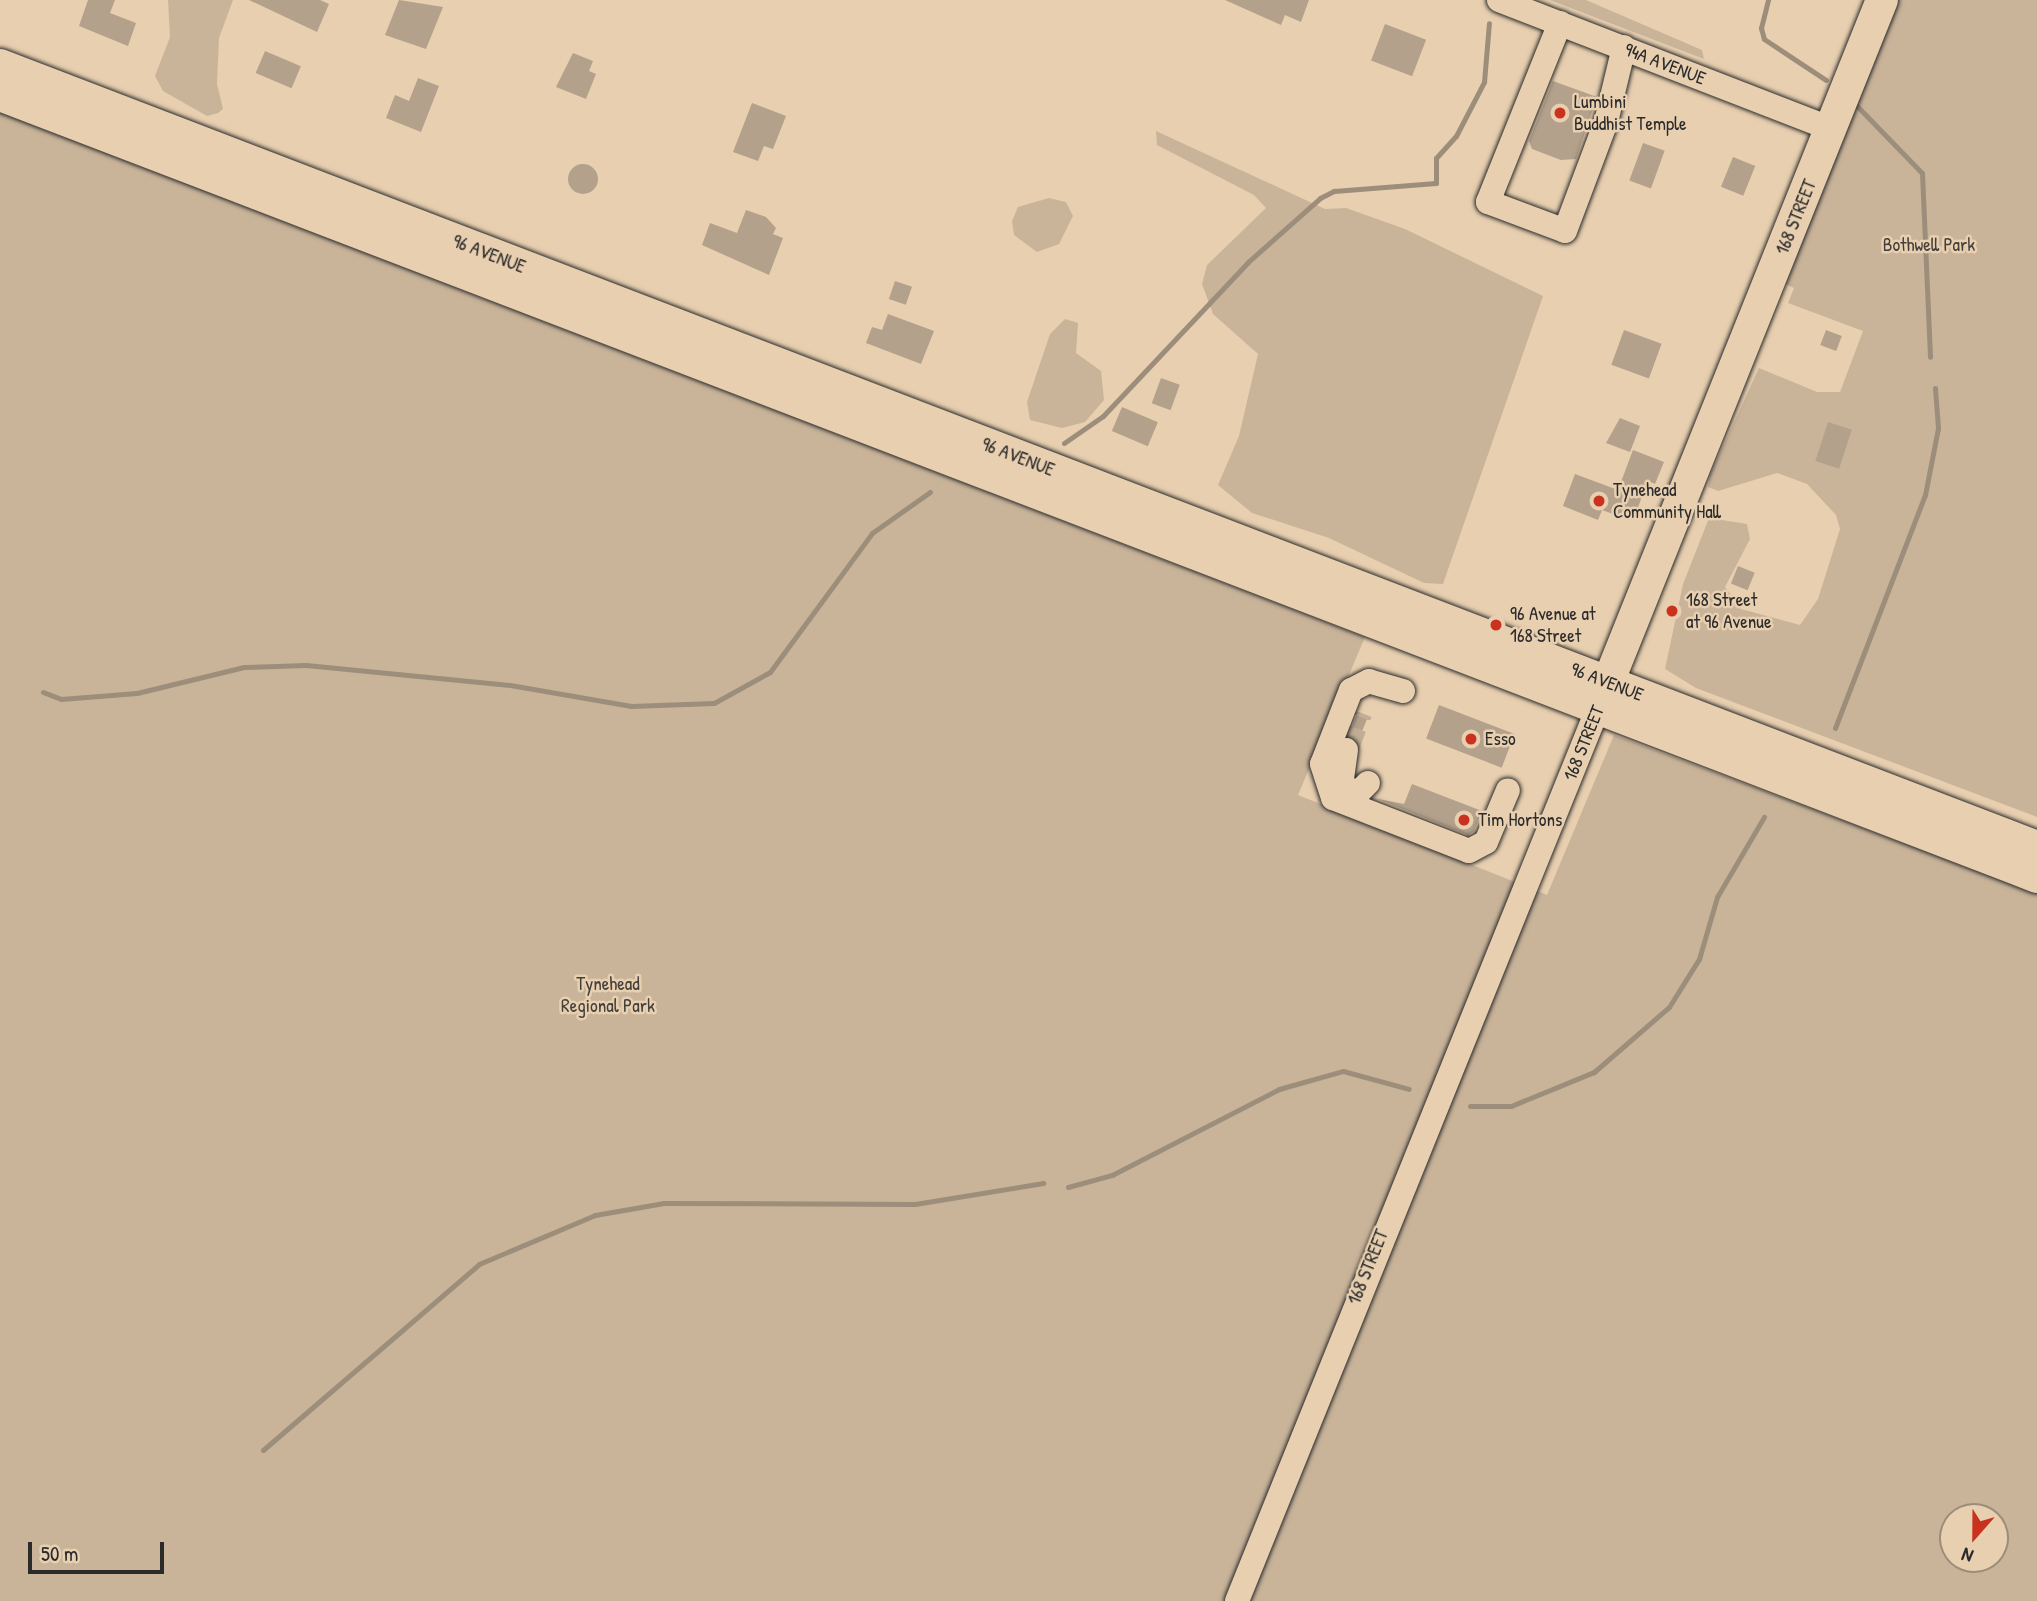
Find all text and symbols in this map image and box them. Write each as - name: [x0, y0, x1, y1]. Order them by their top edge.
- street label: 94A AVENUE: [1621, 38, 1709, 90]
- place label: Lumbini Buddhist Temple: [1574, 91, 1687, 135]
- marker: Lumbini Buddhist Temple: [1552, 105, 1568, 121]
- street label: 168 STREET: [1771, 176, 1821, 258]
- street label: 96 AVENUE: [449, 230, 529, 278]
- park label: Bothwell Park: [1883, 234, 1975, 256]
- street label: 96 AVENUE: [978, 433, 1058, 481]
- place label: Tynehead Community Hall: [1613, 479, 1721, 523]
- marker: Tynehead Community Hall: [1591, 493, 1607, 509]
- place label: 168 Street at 96 Avenue: [1686, 589, 1771, 633]
- place label: 96 Avenue at 168 Street: [1510, 603, 1595, 647]
- marker: 168 Street at 96 Avenue: [1664, 603, 1680, 619]
- marker: 96 Avenue at 168 Street: [1488, 617, 1504, 633]
- street label: 96 AVENUE: [1567, 658, 1647, 706]
- street label: 168 STREET: [1559, 702, 1609, 784]
- place label: Esso: [1485, 728, 1516, 750]
- marker: Esso: [1463, 731, 1479, 747]
- place label: Tim Hortons: [1478, 809, 1562, 831]
- marker: Tim Hortons: [1456, 812, 1472, 828]
- park label: Tynehead Regional Park: [561, 973, 655, 1017]
- street label: 168 STREET: [1343, 1226, 1393, 1308]
- north arrow: [1939, 1503, 2009, 1573]
- scale bar: [32, 1528, 168, 1572]
- text: 50 m: [41, 1539, 78, 1568]
- text: N: [1958, 1542, 1977, 1570]

